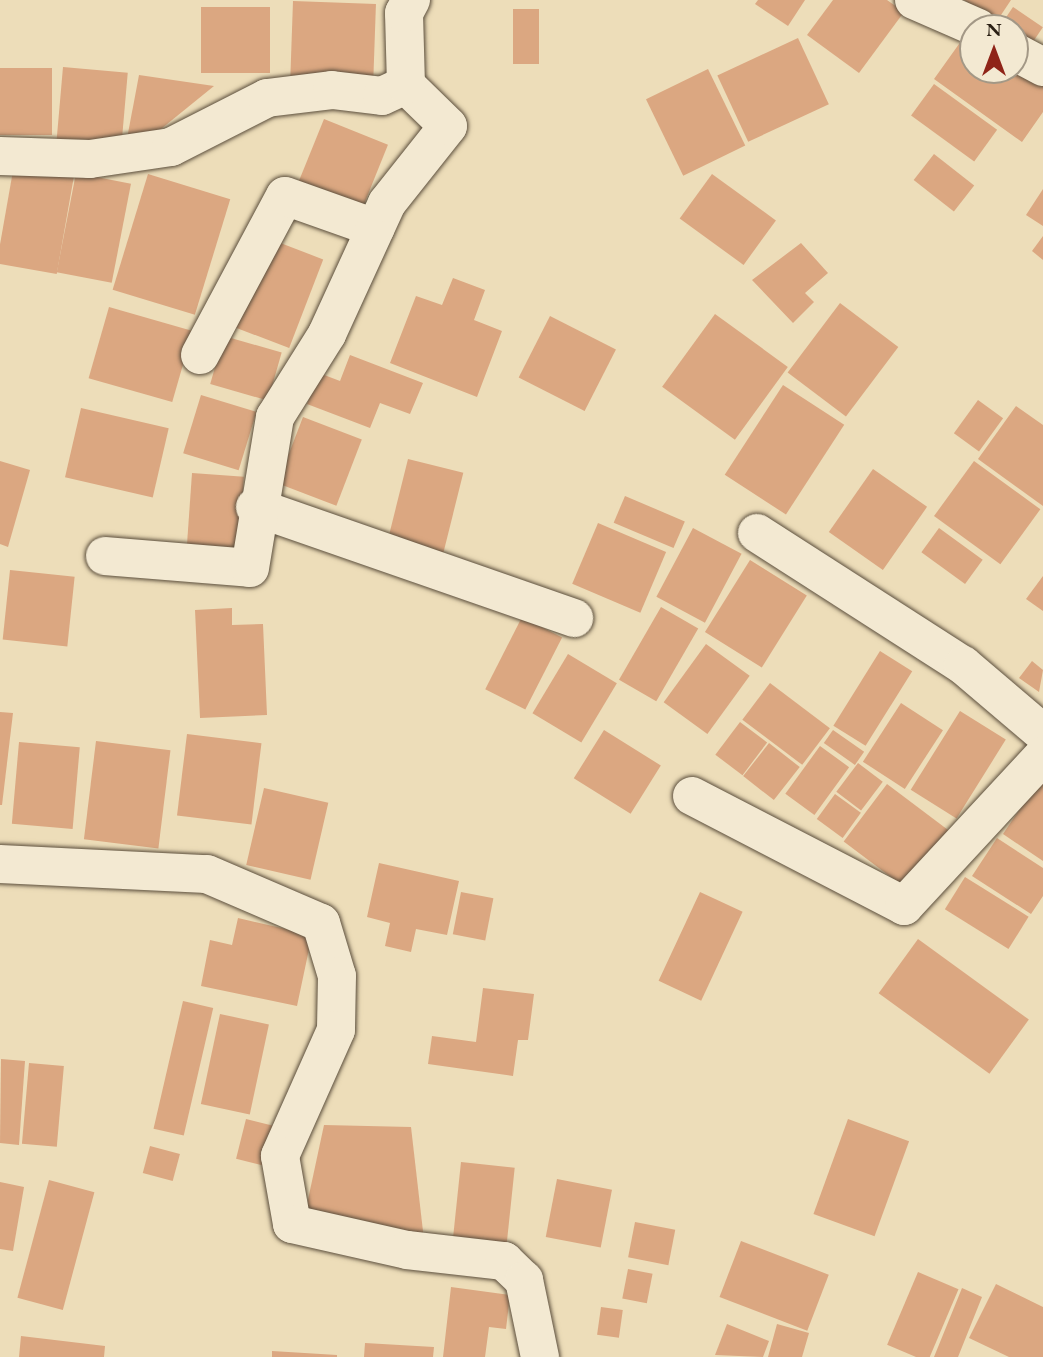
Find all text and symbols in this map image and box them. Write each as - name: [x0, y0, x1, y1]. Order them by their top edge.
- north arrow: [959, 14, 1029, 84]
- text: N: [986, 17, 1002, 42]

